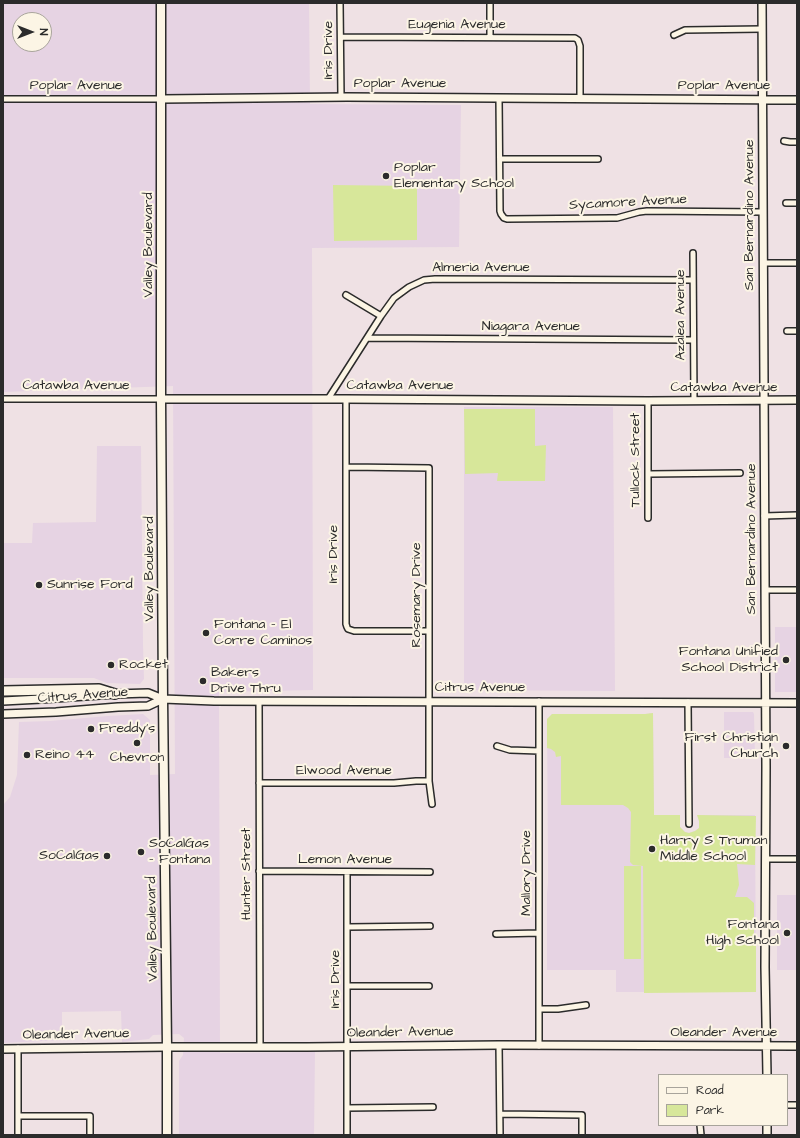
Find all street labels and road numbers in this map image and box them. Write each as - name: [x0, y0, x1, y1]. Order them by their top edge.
- street label: Eugenia Avenue: [408, 17, 506, 33]
- street label: Iris Drive: [321, 21, 337, 79]
- street label: Poplar Avenue: [354, 76, 446, 92]
- street label: Poplar Avenue: [30, 78, 122, 94]
- street label: Poplar Avenue: [678, 78, 770, 94]
- street label: San Bernardino Avenue: [742, 139, 758, 291]
- street label: Valley Boulevard: [141, 192, 157, 298]
- street label: Sycamore Avenue: [569, 192, 687, 214]
- street label: Almeria Avenue: [432, 260, 530, 276]
- street label: Azalea Avenue: [673, 269, 689, 361]
- street label: Niagara Avenue: [482, 319, 580, 335]
- street label: Catawba Avenue: [22, 378, 130, 394]
- street label: Catawba Avenue: [346, 378, 454, 394]
- street label: Catawba Avenue: [670, 380, 778, 396]
- street label: Tullock Street: [628, 413, 644, 507]
- street label: San Bernardino Avenue: [744, 463, 760, 615]
- street label: Valley Boulevard: [142, 516, 158, 622]
- street label: Iris Drive: [326, 525, 342, 583]
- street label: Rosemary Drive: [409, 542, 425, 648]
- street label: Citrus Avenue: [435, 680, 525, 696]
- street label: Citrus Avenue: [37, 684, 129, 708]
- street label: Elwood Avenue: [296, 763, 392, 779]
- street label: Hunter Street: [239, 828, 255, 920]
- street label: Mallory Drive: [519, 830, 535, 916]
- street label: Lemon Avenue: [298, 852, 392, 868]
- street label: Valley Boulevard: [144, 876, 162, 982]
- street label: Iris Drive: [328, 950, 344, 1008]
- street label: Oleander Avenue: [346, 1024, 454, 1042]
- street label: Oleander Avenue: [671, 1025, 777, 1041]
- street label: Oleander Avenue: [22, 1026, 130, 1044]

